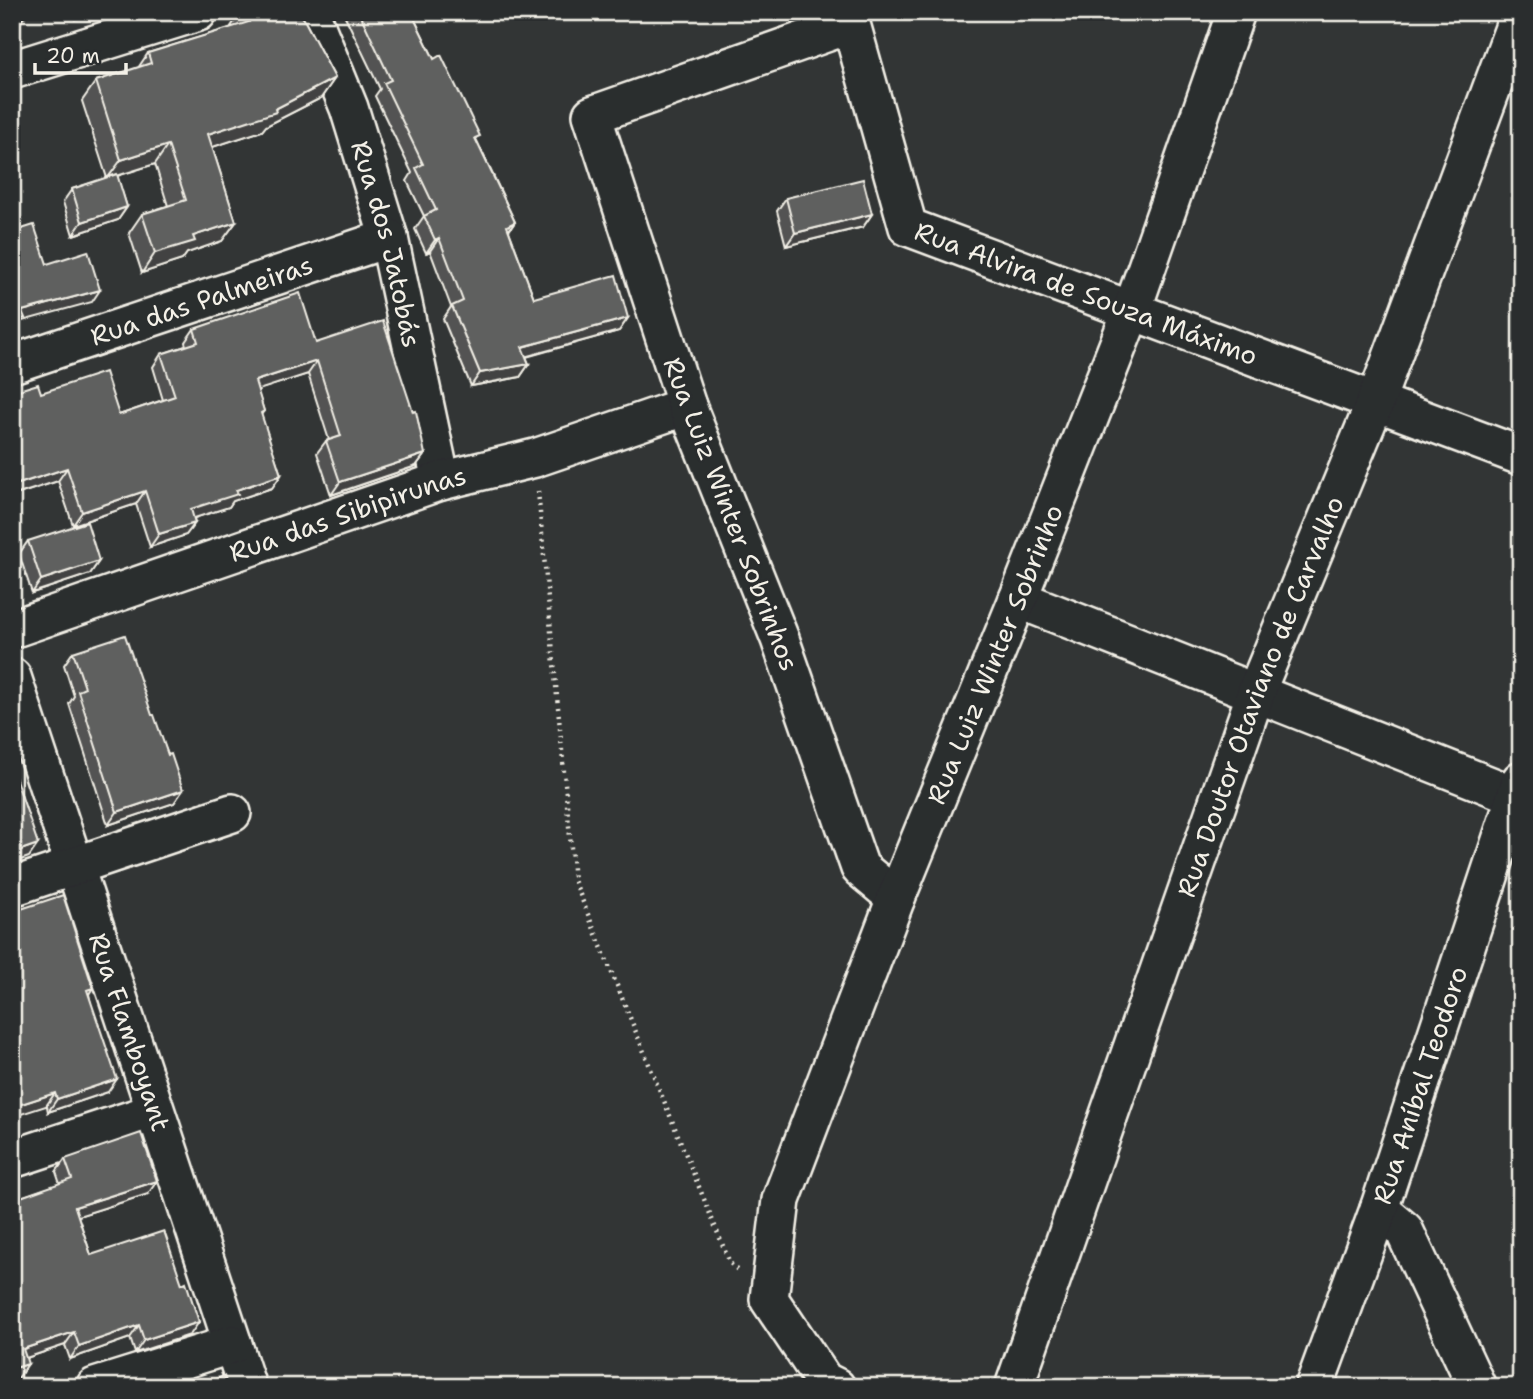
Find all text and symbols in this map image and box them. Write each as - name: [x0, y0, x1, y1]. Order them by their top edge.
- scale bar: [35, 32, 126, 76]
- text: 20 m: [46, 42, 100, 70]
- street label: Rua dos Jatobás: [343, 136, 430, 351]
- street label: Rua Alvira de Souza Máximo: [910, 213, 1263, 373]
- street label: Rua das Palmeiras: [86, 247, 317, 354]
- street label: Rua Luiz Winter Sobrinhos: [655, 352, 807, 676]
- street label: Rua das Sibipirunas: [224, 458, 470, 570]
- street label: Rua Doutor Otaviano de Carvalho: [1168, 491, 1352, 902]
- street label: Rua Luiz Winter Sobrinho: [918, 499, 1071, 809]
- street label: Rua Flamboyant: [81, 928, 179, 1135]
- street label: Rua Aníbal Teodoro: [1364, 961, 1475, 1208]

